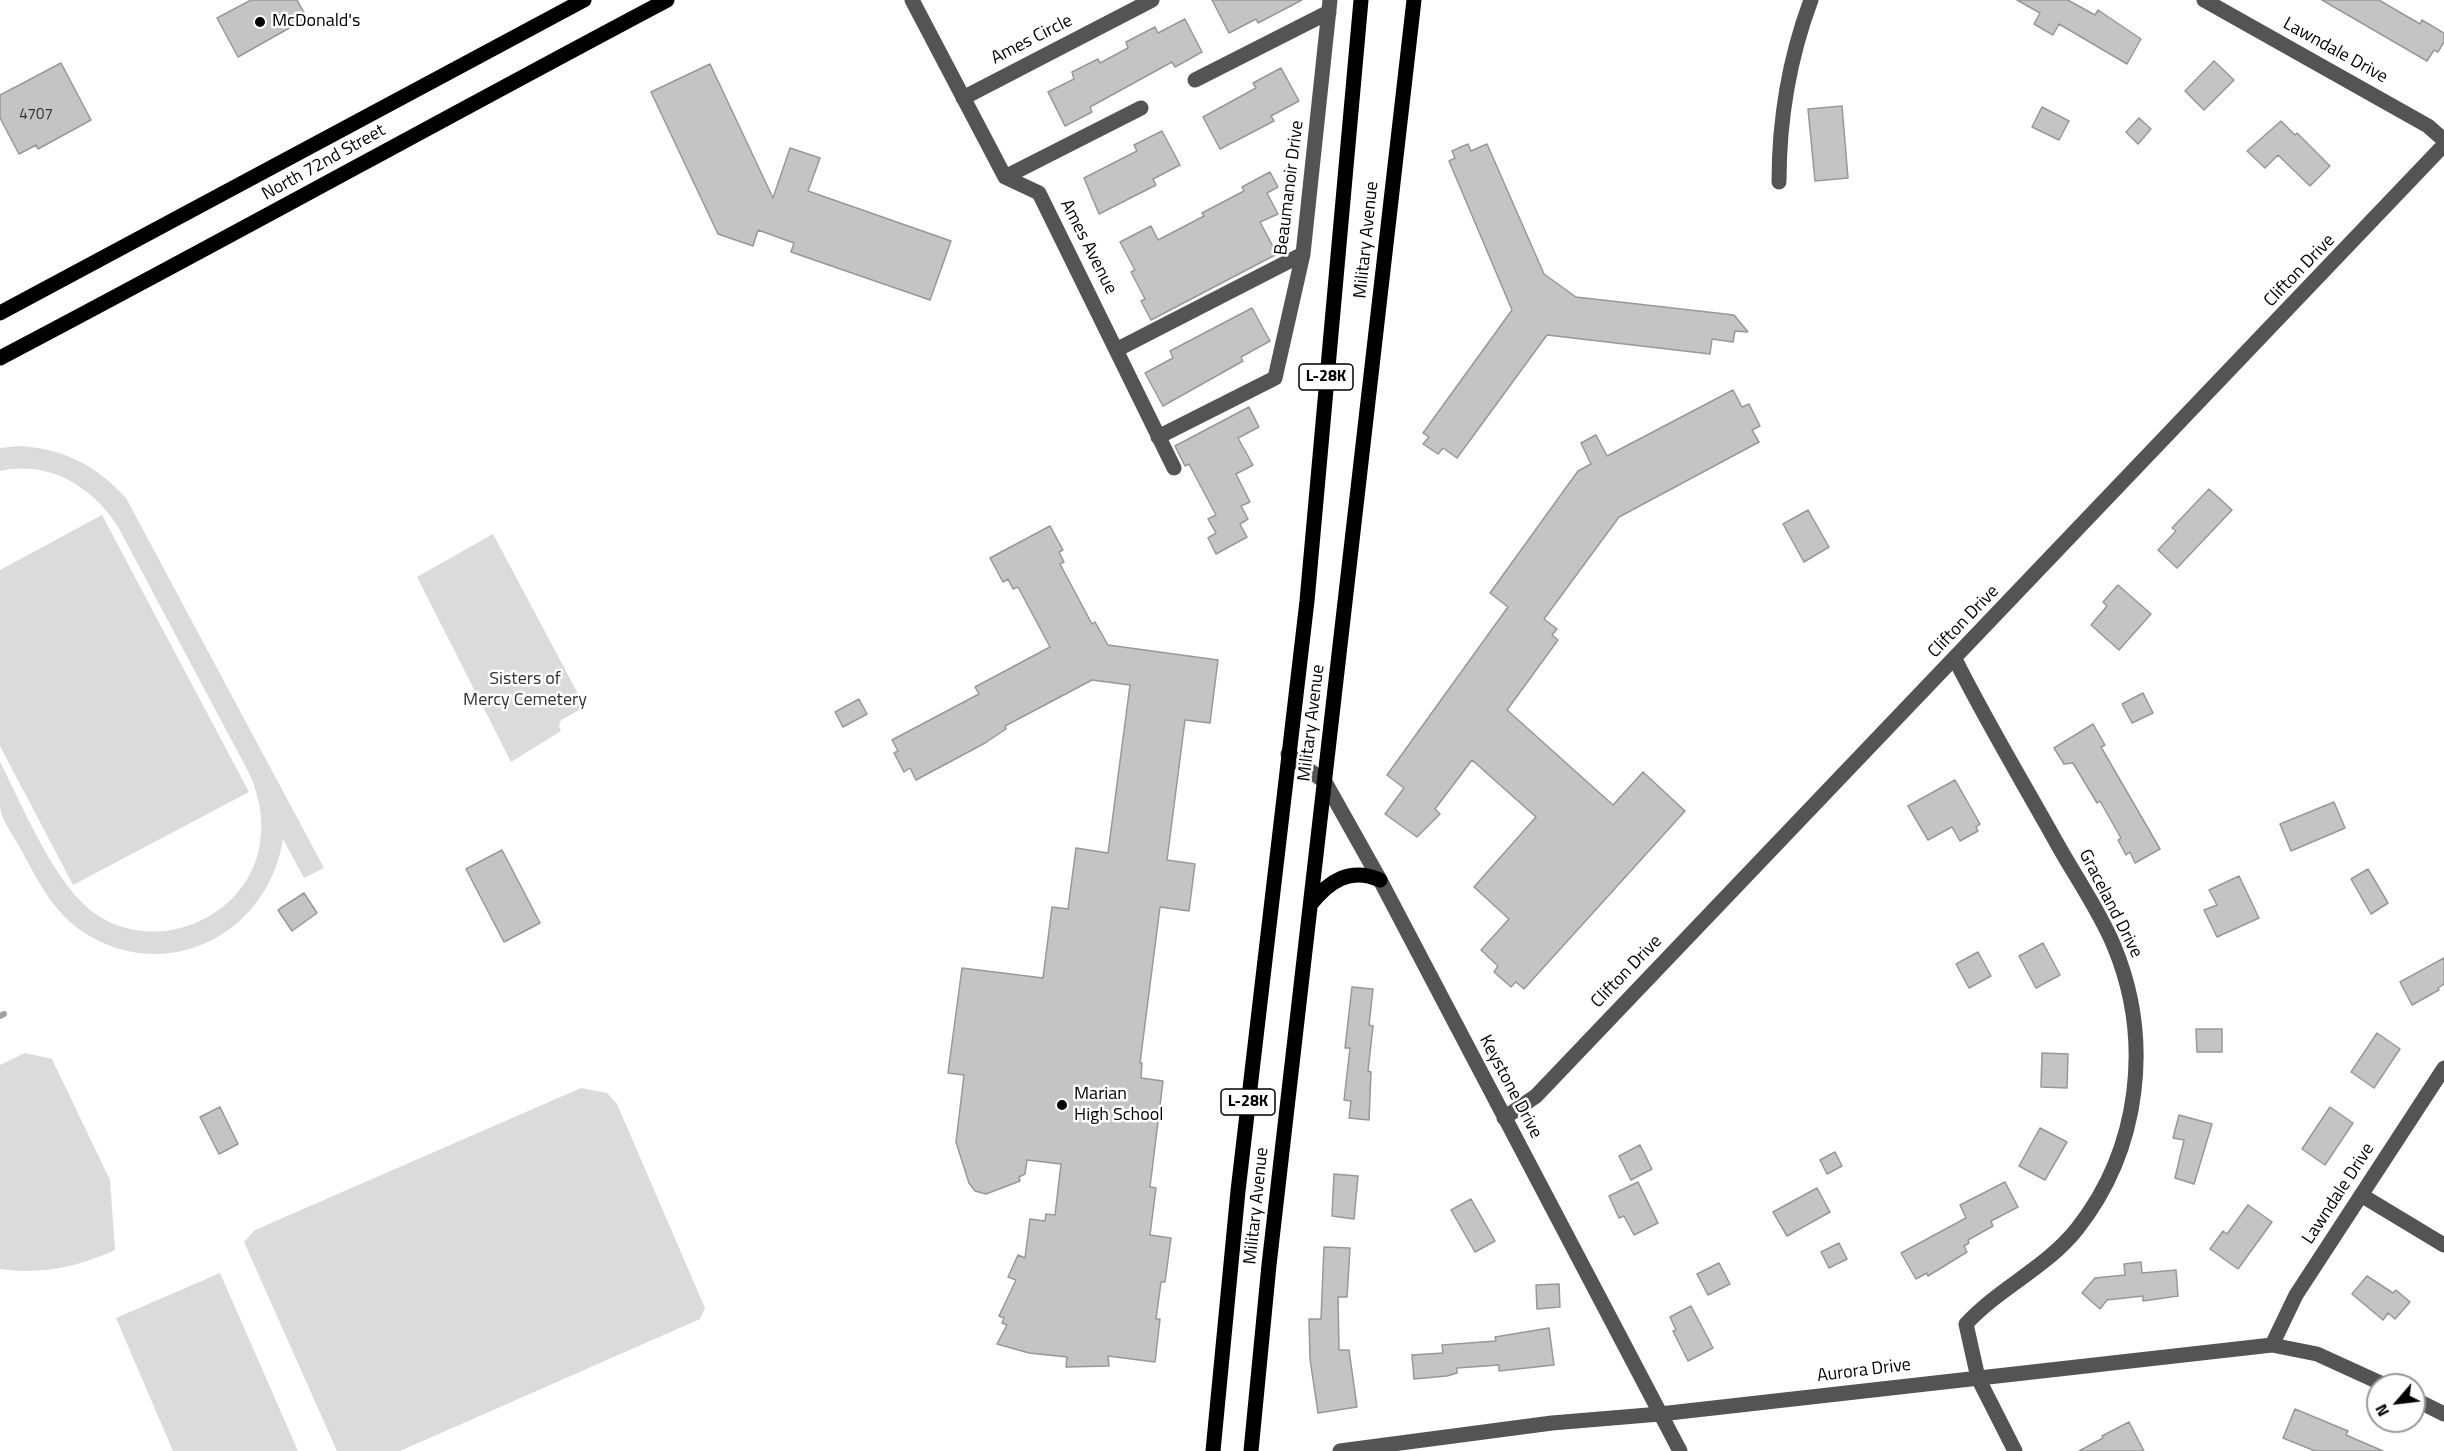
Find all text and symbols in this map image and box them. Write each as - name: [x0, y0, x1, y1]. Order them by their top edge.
- street label: Ames Circle: [988, 10, 1076, 70]
- place label: McDonald's: [272, 11, 360, 33]
- street label: Lawndale Drive: [2279, 13, 2391, 89]
- marker: McDonald's: [253, 15, 267, 29]
- house number: 4707: [19, 106, 53, 124]
- street label: Beaumanoir Drive: [1271, 119, 1309, 257]
- street label: North 72nd Street: [259, 120, 389, 206]
- street label: Military Avenue: [1350, 180, 1384, 300]
- street label: Ames Avenue: [1055, 196, 1121, 298]
- street label: Clifton Drive: [2260, 230, 2340, 312]
- road number: L-28K: [1299, 364, 1353, 390]
- street label: Clifton Drive: [1924, 581, 2004, 663]
- street label: Military Avenue: [1294, 663, 1330, 783]
- park label: Sisters of Mercy Cemetery: [463, 669, 587, 712]
- street label: Graceland Drive: [2073, 846, 2147, 962]
- street label: Clifton Drive: [1587, 931, 1667, 1013]
- street label: Keystone Drive: [1474, 1032, 1546, 1142]
- place label: Marian High School: [1074, 1084, 1163, 1126]
- road number: L-28K: [1221, 1089, 1275, 1115]
- marker: Marian High School: [1055, 1098, 1069, 1112]
- street label: Lawndale Drive: [2298, 1139, 2380, 1249]
- street label: Military Avenue: [1240, 1146, 1274, 1266]
- street label: Aurora Drive: [1816, 1355, 1912, 1387]
- north arrow: [2366, 1373, 2426, 1433]
- text: N: [2369, 1400, 2395, 1421]

